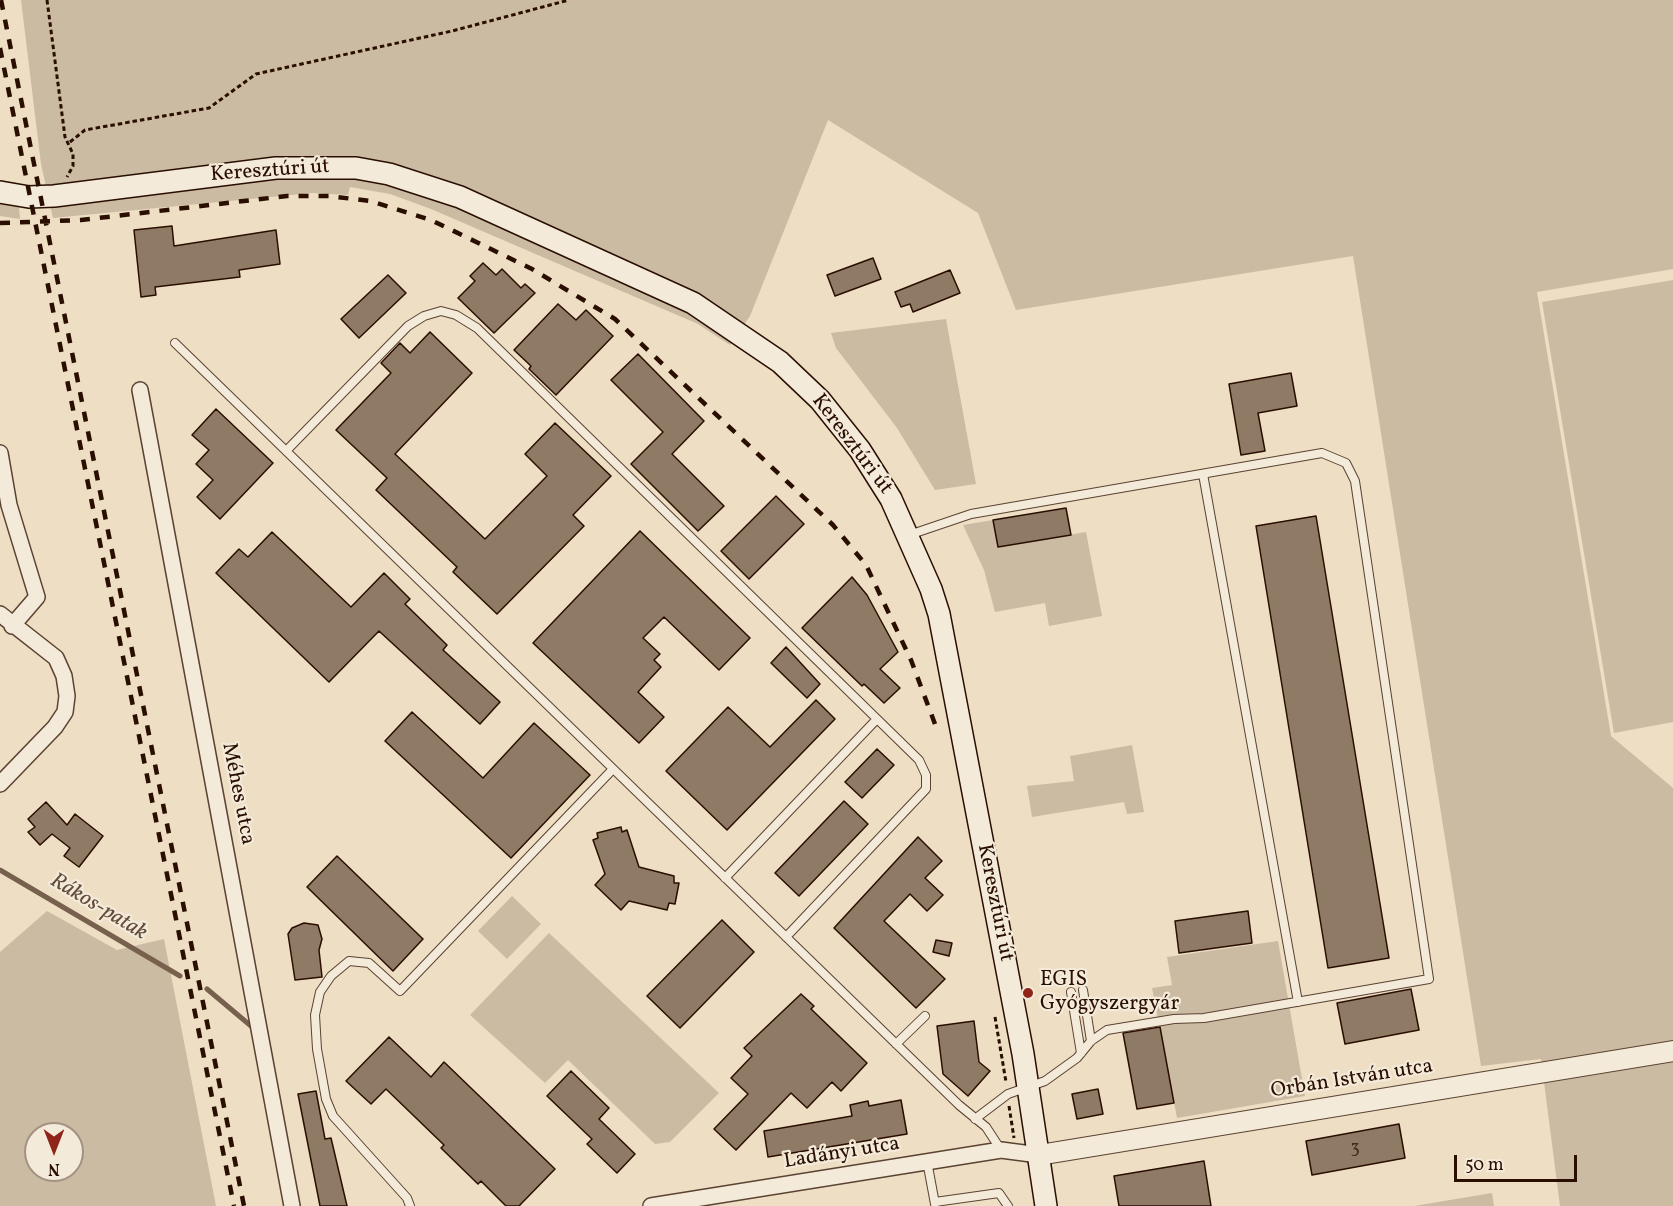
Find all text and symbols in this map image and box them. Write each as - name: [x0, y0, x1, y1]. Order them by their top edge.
- street label: Keresztúri út: [210, 155, 330, 189]
- street label: Keresztúri út: [805, 390, 897, 500]
- street label: Méhes utca: [215, 741, 259, 847]
- street label: Keresztúri út: [970, 842, 1018, 964]
- water label: Rákos-patak: [45, 869, 151, 947]
- place label: EGIS Gyógyszergyár: [1040, 968, 1179, 1018]
- marker: EGIS Gyógyszergyár: [1021, 986, 1035, 1000]
- street label: Orbán István utca: [1269, 1055, 1435, 1105]
- north arrow: [24, 1122, 84, 1182]
- street label: Ladányi utca: [782, 1132, 902, 1176]
- house number: 3: [1350, 1139, 1360, 1161]
- scale bar: [1457, 1143, 1580, 1181]
- text: 50 m: [1465, 1153, 1504, 1178]
- text: N: [48, 1157, 60, 1179]

